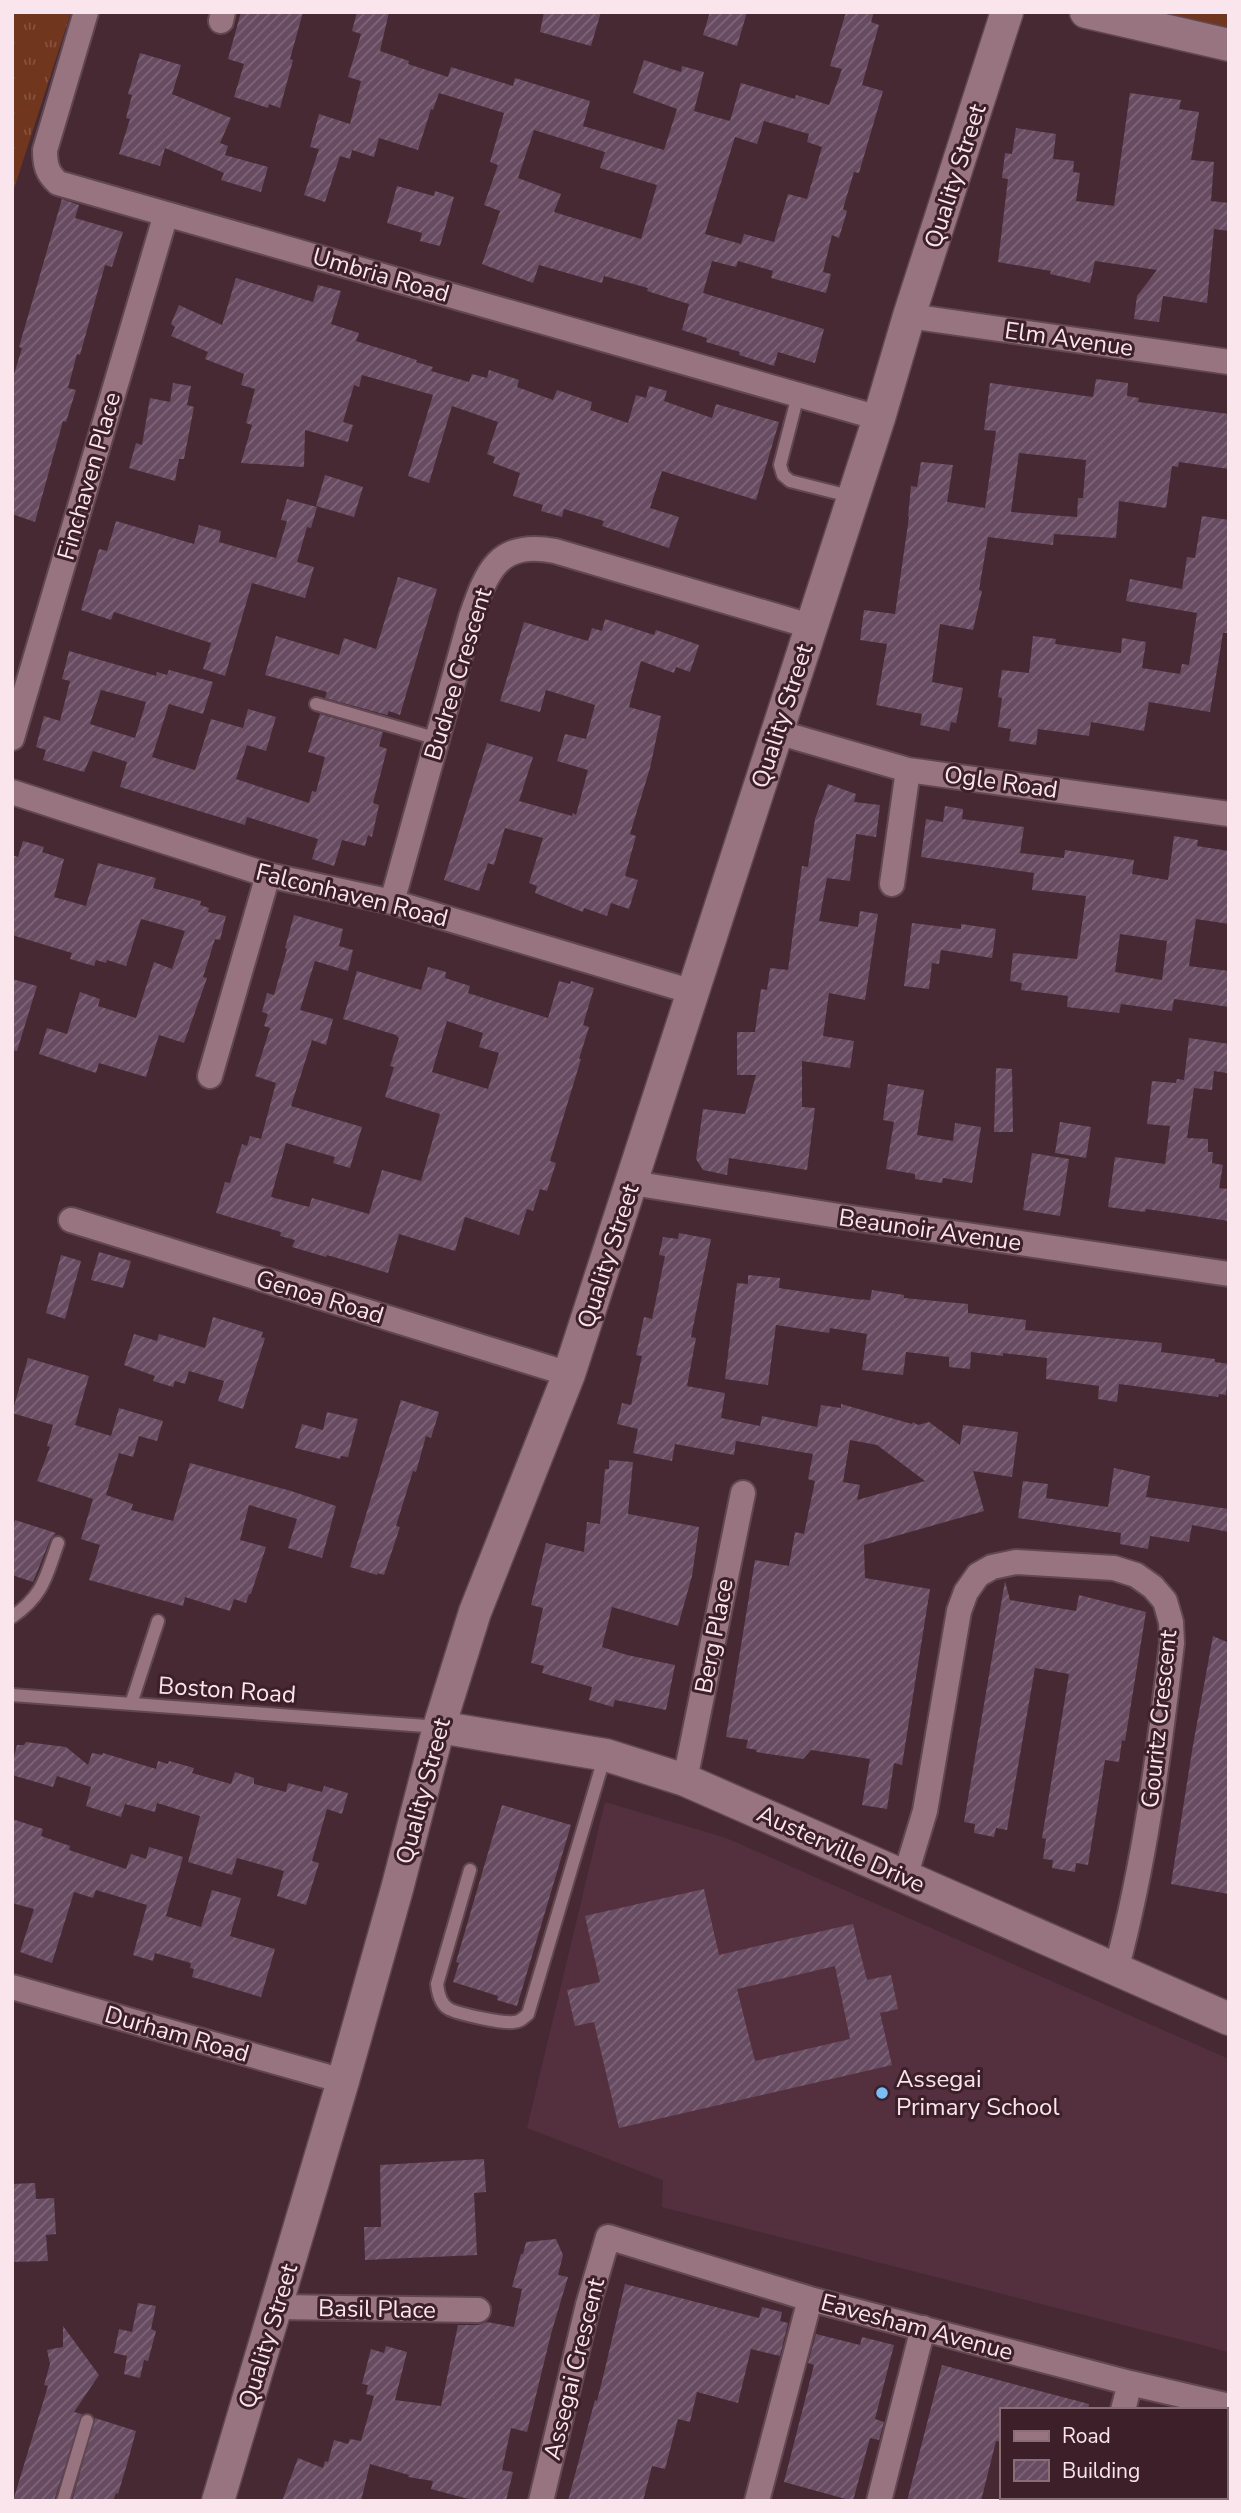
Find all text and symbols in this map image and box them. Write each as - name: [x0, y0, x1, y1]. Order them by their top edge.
- street label: Quality Street: [917, 99, 994, 252]
- street label: Umbria Road: [309, 240, 453, 310]
- street label: Elm Avenue: [1003, 314, 1135, 364]
- street label: Finchaven Place: [50, 388, 128, 564]
- street label: Budree Crescent: [417, 583, 500, 764]
- street label: Quality Street: [744, 639, 821, 792]
- street label: Ogle Road: [942, 758, 1060, 806]
- street label: Falconhaven Road: [253, 856, 451, 934]
- street label: Quality Street: [570, 1179, 647, 1332]
- street label: Beaunoir Avenue: [837, 1201, 1023, 1259]
- street label: Genoa Road: [252, 1262, 388, 1332]
- street label: Berg Place: [687, 1576, 741, 1696]
- street label: Gouritz Crescent: [1134, 1628, 1184, 1810]
- street label: Boston Road: [157, 1669, 297, 1711]
- street label: Quality Street: [388, 1714, 458, 1867]
- street label: Austerville Drive: [752, 1798, 930, 1900]
- street label: Durham Road: [101, 1998, 253, 2070]
- place label: Assegai Primary School: [896, 2063, 1060, 2123]
- marker: Assegai Primary School: [874, 2085, 890, 2101]
- street label: Quality Street: [231, 2259, 305, 2412]
- street label: Assegai Crescent: [536, 2274, 612, 2463]
- street label: Eavesham Avenue: [817, 2286, 1017, 2368]
- street label: Basil Place: [318, 2292, 436, 2326]
- legend: [1000, 2408, 1227, 2499]
- text: Road: [1062, 2422, 1111, 2450]
- text: Building: [1062, 2457, 1140, 2485]

